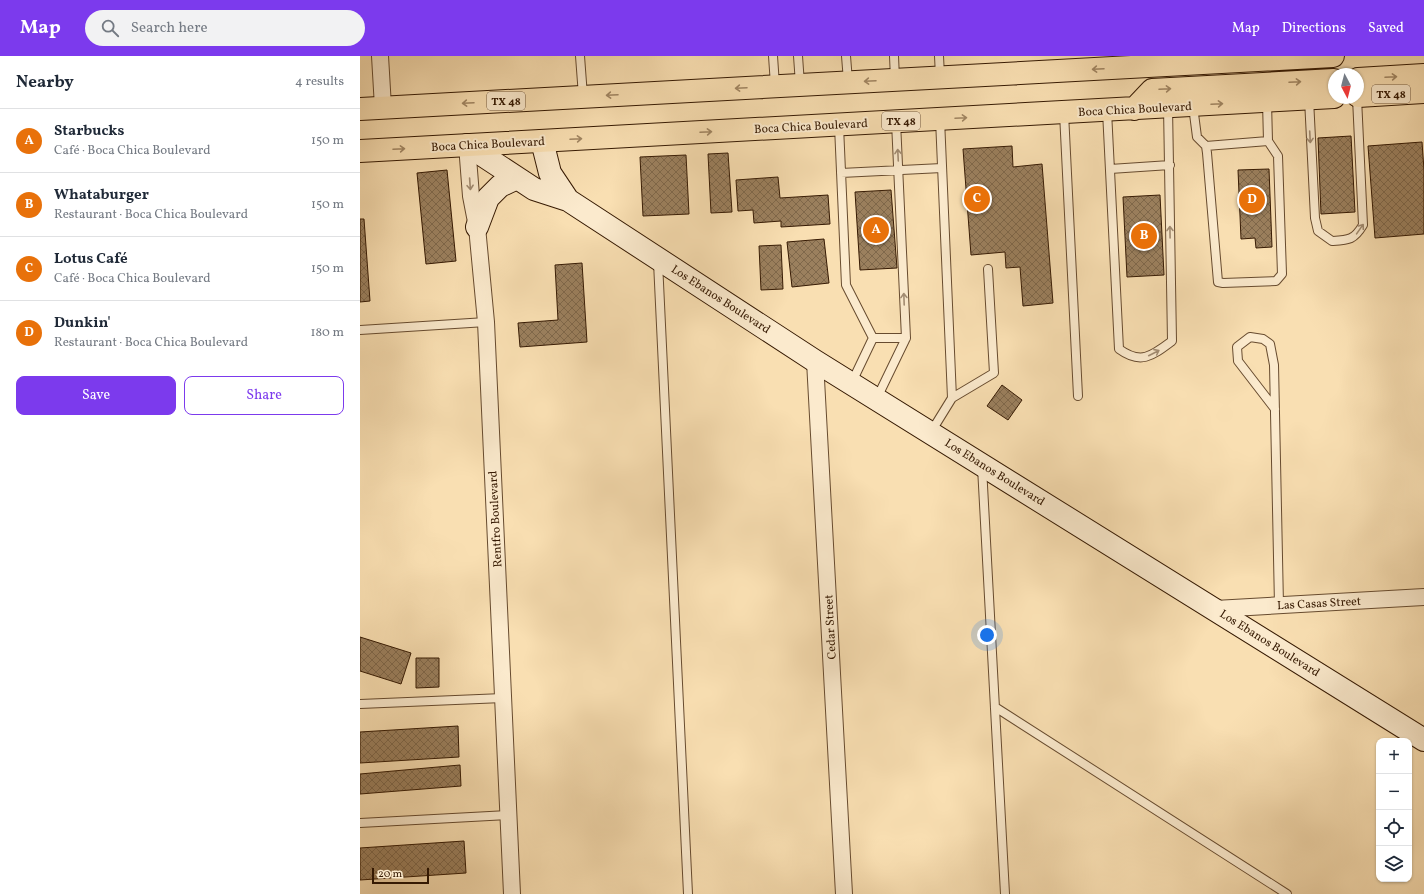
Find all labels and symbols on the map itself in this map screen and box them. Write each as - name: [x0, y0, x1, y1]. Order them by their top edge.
- one-way arrow: [1092, 65, 1105, 72]
- north arrow: [1328, 68, 1364, 104]
- one-way arrow: [1384, 73, 1397, 81]
- one-way arrow: [864, 77, 877, 85]
- one-way arrow: [1288, 79, 1301, 86]
- one-way arrow: [735, 84, 748, 92]
- road number: TX 48: [1372, 85, 1410, 103]
- one-way arrow: [1158, 86, 1171, 93]
- one-way arrow: [606, 91, 619, 99]
- road number: TX 48: [487, 92, 525, 110]
- one-way arrow: [462, 99, 475, 106]
- street label: Boca Chica Boulevard: [1078, 99, 1193, 121]
- one-way arrow: [1210, 100, 1223, 108]
- road number: TX 48: [882, 112, 920, 130]
- one-way arrow: [954, 114, 967, 122]
- street label: Boca Chica Boulevard: [754, 116, 869, 138]
- one-way arrow: [699, 128, 712, 136]
- one-way arrow: [1307, 130, 1314, 143]
- street label: Boca Chica Boulevard: [431, 134, 546, 156]
- one-way arrow: [569, 135, 582, 142]
- one-way arrow: [392, 145, 405, 152]
- one-way arrow: [894, 149, 902, 162]
- one-way arrow: [467, 177, 474, 190]
- pin: C: [964, 184, 990, 214]
- pin: D: [1239, 185, 1265, 215]
- pin: A: [863, 215, 889, 245]
- pin: B: [1131, 221, 1157, 251]
- one-way arrow: [1355, 224, 1364, 235]
- one-way arrow: [1166, 226, 1174, 239]
- street label: Los Ebanos Boulevard: [668, 262, 773, 338]
- one-way arrow: [900, 293, 908, 306]
- one-way arrow: [1148, 348, 1160, 356]
- street label: Los Ebanos Boulevard: [941, 435, 1048, 510]
- street label: Rentfro Boulevard: [485, 470, 507, 568]
- street label: Cedar Street: [821, 594, 841, 660]
- street label: Las Casas Street: [1277, 594, 1361, 614]
- street label: Los Ebanos Boulevard: [1216, 606, 1323, 681]
- your location: [977, 625, 997, 645]
- scale bar: [372, 866, 429, 885]

